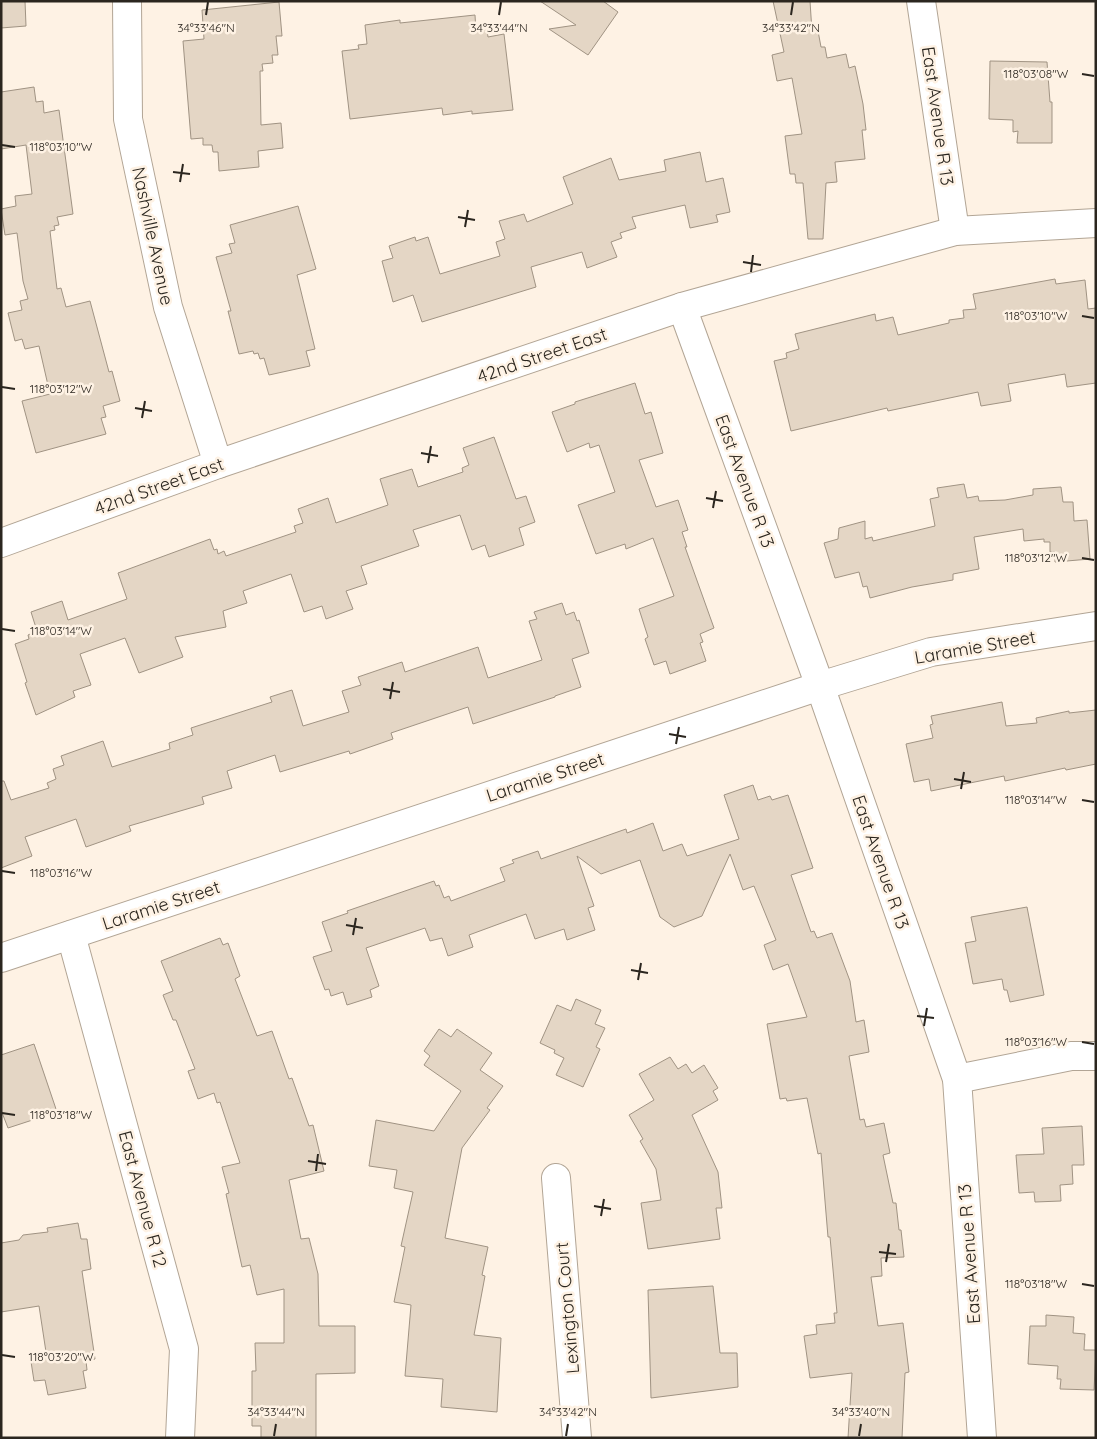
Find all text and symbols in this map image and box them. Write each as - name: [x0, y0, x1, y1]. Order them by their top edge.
- text: 34°33'46"N: [177, 20, 235, 35]
- text: 34°33'44"N: [470, 20, 528, 35]
- text: 34°33'42"N: [762, 20, 820, 35]
- street label: East Avenue R 13: [917, 45, 959, 187]
- text: 118°03'08"W: [1004, 66, 1069, 81]
- text: 118°03'10"W: [30, 139, 93, 154]
- street label: Nashville Avenue: [127, 165, 179, 307]
- text: 118°03'10"W: [1005, 308, 1068, 323]
- street label: 42nd Street East: [474, 322, 610, 388]
- text: 118°03'12"W: [30, 381, 93, 396]
- street label: East Avenue R 13: [710, 411, 780, 551]
- street label: 42nd Street East: [91, 452, 227, 520]
- text: 118°03'12"W: [1005, 550, 1068, 565]
- text: 118°03'14"W: [30, 623, 92, 638]
- street label: Laramie Street: [913, 625, 1037, 669]
- street label: Laramie Street: [483, 747, 607, 807]
- street label: East Avenue R 13: [847, 792, 915, 932]
- text: 118°03'14"W: [1005, 792, 1067, 807]
- text: 118°03'16"W: [30, 865, 92, 880]
- street label: Laramie Street: [99, 875, 223, 935]
- text: 118°03'16"W: [1005, 1034, 1067, 1049]
- text: 118°03'18"W: [30, 1107, 93, 1122]
- street label: East Avenue R 12: [114, 1128, 172, 1270]
- street label: East Avenue R 13: [953, 1183, 985, 1325]
- street label: Lexington Court: [550, 1241, 584, 1375]
- text: 118°03'18"W: [1005, 1276, 1068, 1291]
- text: 118°03'20"W: [28, 1349, 94, 1364]
- text: 34°33'44"N: [247, 1404, 305, 1419]
- text: 34°33'42"N: [539, 1404, 597, 1419]
- text: 34°33'40"N: [832, 1404, 890, 1419]

